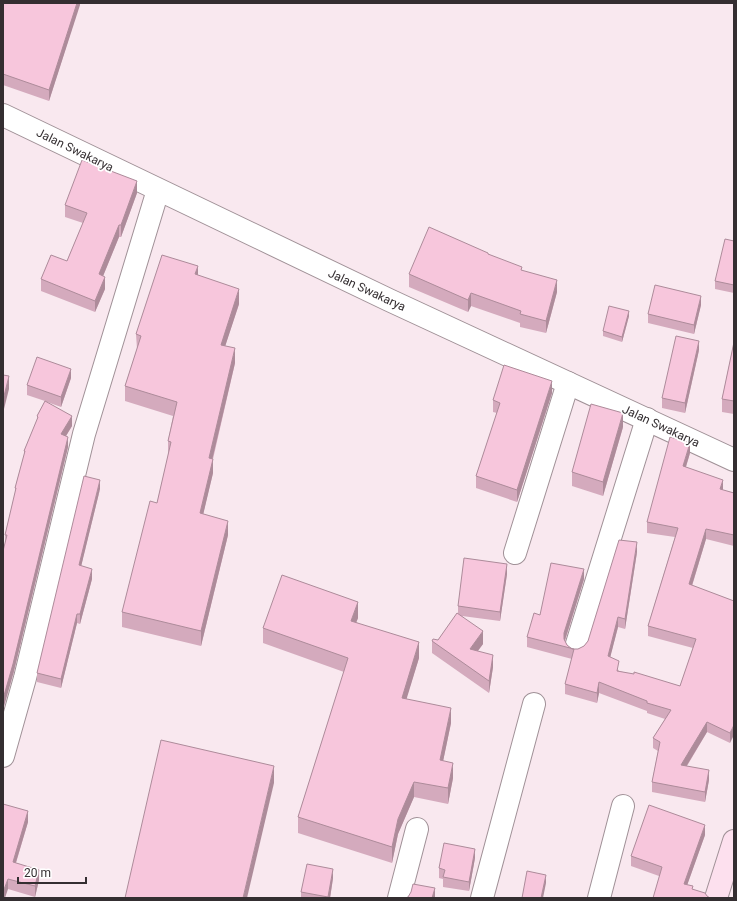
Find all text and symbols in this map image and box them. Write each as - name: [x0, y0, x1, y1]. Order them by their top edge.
- street label: Jalan Swakarya: [34, 125, 116, 175]
- street label: Jalan Swakarya: [326, 266, 408, 314]
- street label: Jalan Swakarya: [620, 402, 702, 450]
- scale bar: [18, 859, 86, 885]
- text: 20 m: [24, 866, 51, 880]

